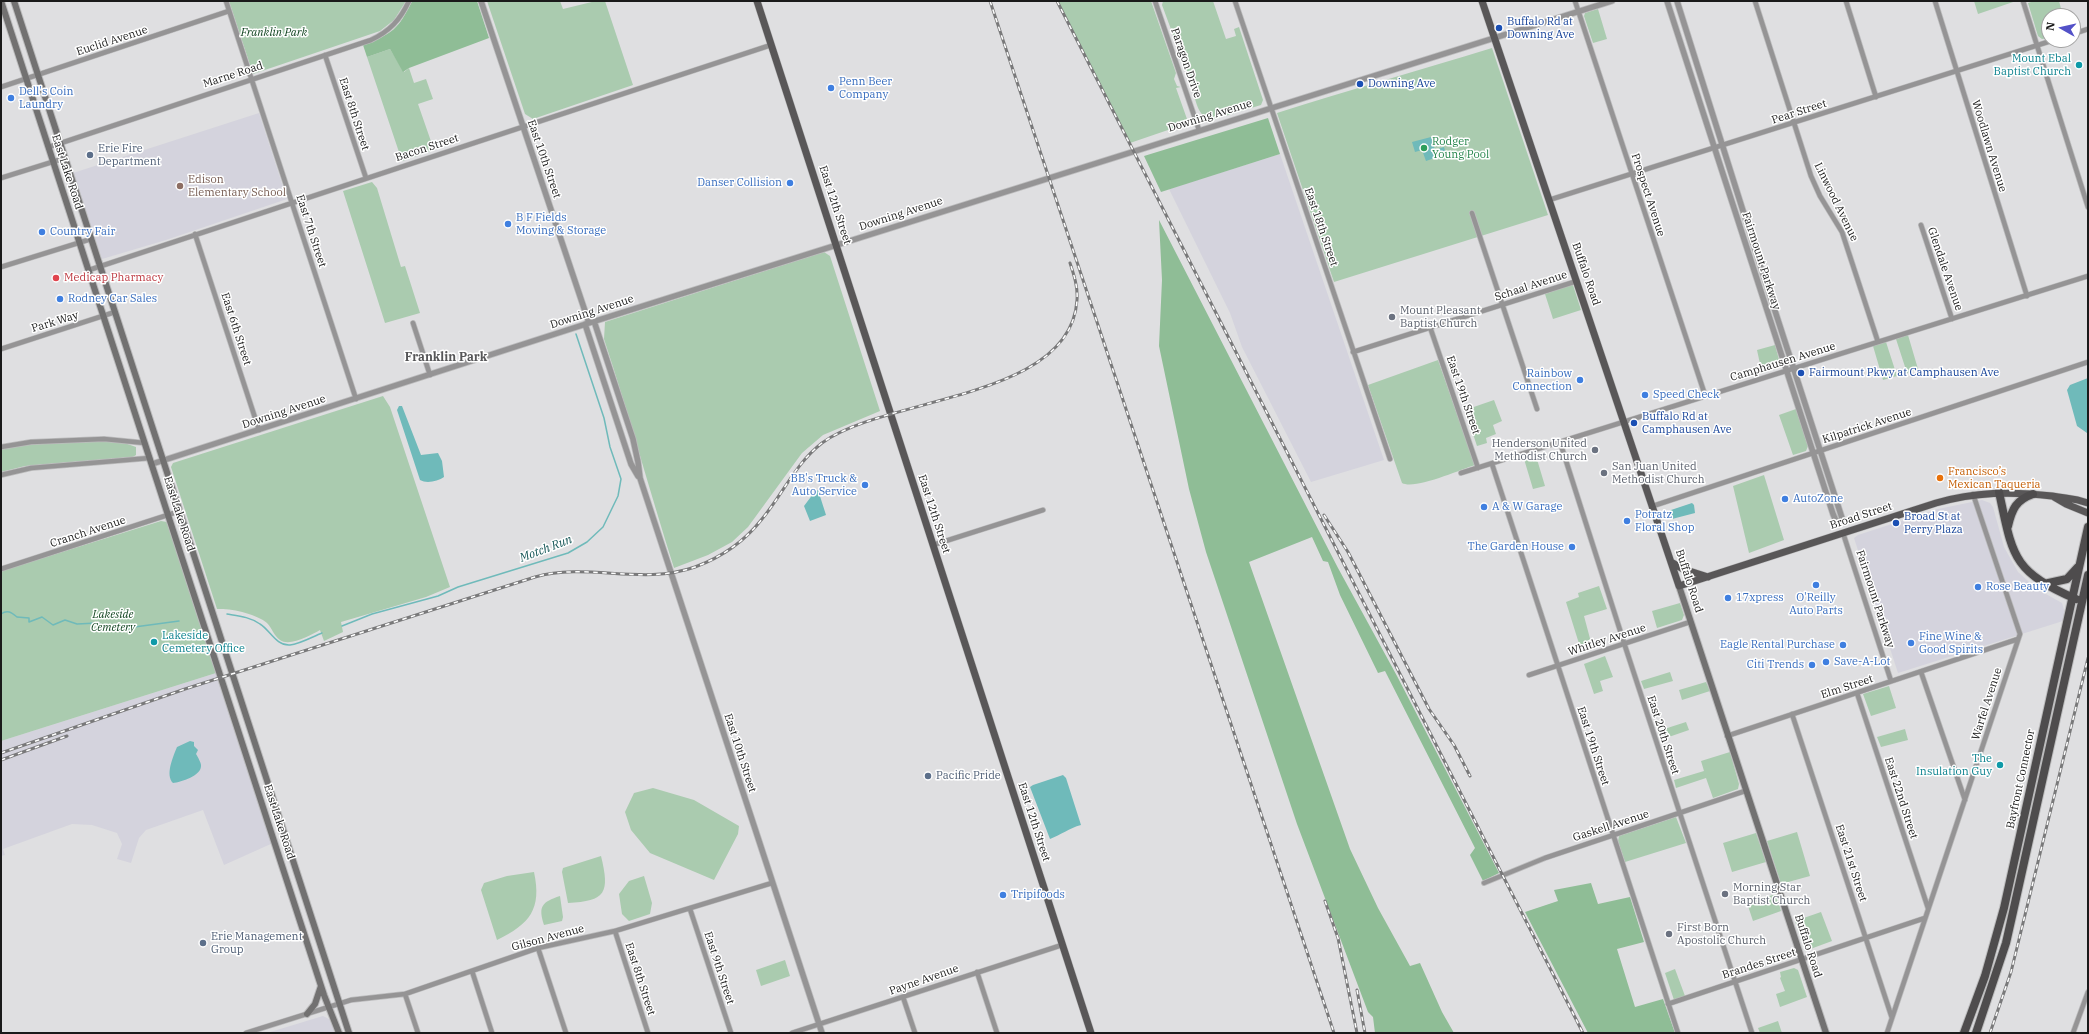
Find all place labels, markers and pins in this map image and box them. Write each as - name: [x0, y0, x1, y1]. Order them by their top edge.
- place label: Buffalo Rd at Downing Ave: [1507, 15, 1574, 41]
- marker: Buffalo Rd at Downing Ave: [1494, 23, 1504, 33]
- place label: Mount Ebal Baptist Church: [1994, 52, 2071, 78]
- marker: Mount Ebal Baptist Church: [2074, 60, 2084, 70]
- place label: Penn Beer Company: [839, 75, 892, 101]
- place label: Downing Ave: [1368, 77, 1435, 91]
- marker: Downing Ave: [1355, 79, 1365, 89]
- marker: Penn Beer Company: [826, 83, 836, 93]
- place label: Dell's Coin Laundry: [19, 85, 74, 111]
- marker: Dell's Coin Laundry: [6, 93, 16, 103]
- place label: Rodger Young Pool: [1432, 135, 1489, 161]
- place label: Erie Fire Department: [98, 142, 161, 168]
- marker: Rodger Young Pool: [1419, 143, 1429, 153]
- marker: Erie Fire Department: [85, 150, 95, 160]
- place label: Edison Elementary School: [188, 173, 286, 199]
- place label: Danser Collision: [697, 176, 782, 190]
- marker: Danser Collision: [785, 178, 795, 188]
- marker: Edison Elementary School: [175, 181, 185, 191]
- place label: B F Fields Moving & Storage: [516, 211, 606, 237]
- marker: B F Fields Moving & Storage: [503, 219, 513, 229]
- place label: Country Fair: [50, 225, 115, 239]
- marker: Country Fair: [37, 227, 47, 237]
- place label: Medicap Pharmacy: [64, 271, 163, 285]
- marker: Medicap Pharmacy: [51, 273, 61, 283]
- place label: Rodney Car Sales: [68, 292, 157, 306]
- marker: Rodney Car Sales: [55, 294, 65, 304]
- place label: Mount Pleasant Baptist Church: [1400, 304, 1481, 330]
- marker: Mount Pleasant Baptist Church: [1387, 312, 1397, 322]
- place label: Fairmount Pkwy at Camphausen Ave: [1809, 366, 1999, 380]
- place label: Rainbow Connection: [1513, 367, 1572, 393]
- marker: Fairmount Pkwy at Camphausen Ave: [1796, 368, 1806, 378]
- marker: Rainbow Connection: [1575, 375, 1585, 385]
- place label: Speed Check: [1653, 388, 1719, 402]
- marker: Speed Check: [1640, 390, 1650, 400]
- place label: Buffalo Rd at Camphausen Ave: [1642, 410, 1732, 436]
- marker: Buffalo Rd at Camphausen Ave: [1629, 418, 1639, 428]
- place label: Henderson United Methodist Church: [1492, 437, 1587, 463]
- marker: Henderson United Methodist Church: [1590, 445, 1600, 455]
- place label: San Juan United Methodist Church: [1612, 460, 1705, 486]
- place label: Francisco’s Mexican Taqueria: [1948, 465, 2041, 491]
- marker: San Juan United Methodist Church: [1599, 468, 1609, 478]
- place label: BB's Truck & Auto Service: [791, 472, 857, 498]
- marker: Francisco’s Mexican Taqueria: [1935, 473, 1945, 483]
- marker: BB's Truck & Auto Service: [860, 480, 870, 490]
- place label: AutoZone: [1793, 492, 1843, 506]
- marker: AutoZone: [1780, 494, 1790, 504]
- place label: A & W Garage: [1492, 500, 1562, 514]
- marker: A & W Garage: [1479, 502, 1489, 512]
- place label: Potratz Floral Shop: [1635, 508, 1694, 534]
- place label: Broad St at Perry Plaza: [1904, 510, 1963, 536]
- marker: Potratz Floral Shop: [1622, 516, 1632, 526]
- marker: Broad St at Perry Plaza: [1891, 518, 1901, 528]
- place label: The Garden House: [1467, 540, 1564, 554]
- marker: The Garden House: [1567, 542, 1577, 552]
- marker: O'Reilly Auto Parts: [1811, 580, 1821, 590]
- place label: Rose Beauty: [1986, 580, 2049, 594]
- marker: Rose Beauty: [1973, 582, 1983, 592]
- place label: 17xpress: [1736, 591, 1784, 605]
- place label: O'Reilly Auto Parts: [1789, 591, 1843, 617]
- marker: 17xpress: [1723, 593, 1733, 603]
- place label: Lakeside Cemetery Office: [162, 629, 245, 655]
- place label: Fine Wine & Good Spirits: [1919, 630, 1983, 656]
- marker: Lakeside Cemetery Office: [149, 637, 159, 647]
- place label: Eagle Rental Purchase: [1720, 638, 1835, 652]
- marker: Fine Wine & Good Spirits: [1906, 638, 1916, 648]
- marker: Eagle Rental Purchase: [1838, 640, 1848, 650]
- place label: Save-A-Lot: [1834, 655, 1890, 669]
- marker: Save-A-Lot: [1821, 657, 1831, 667]
- place label: Citi Trends: [1747, 658, 1804, 672]
- marker: Citi Trends: [1807, 660, 1817, 670]
- place label: The Insulation Guy: [1916, 752, 1992, 778]
- marker: The Insulation Guy: [1995, 760, 2005, 770]
- place label: Pacific Pride: [936, 769, 1001, 783]
- marker: Pacific Pride: [923, 771, 933, 781]
- place label: Morning Star Baptist Church: [1733, 881, 1810, 907]
- place label: Tripifoods: [1011, 888, 1065, 902]
- marker: Morning Star Baptist Church: [1720, 889, 1730, 899]
- marker: Tripifoods: [998, 890, 1008, 900]
- place label: First Born Apostolic Church: [1677, 921, 1766, 947]
- marker: First Born Apostolic Church: [1664, 929, 1674, 939]
- place label: Erie Management Group: [211, 930, 303, 956]
- marker: Erie Management Group: [198, 938, 208, 948]

